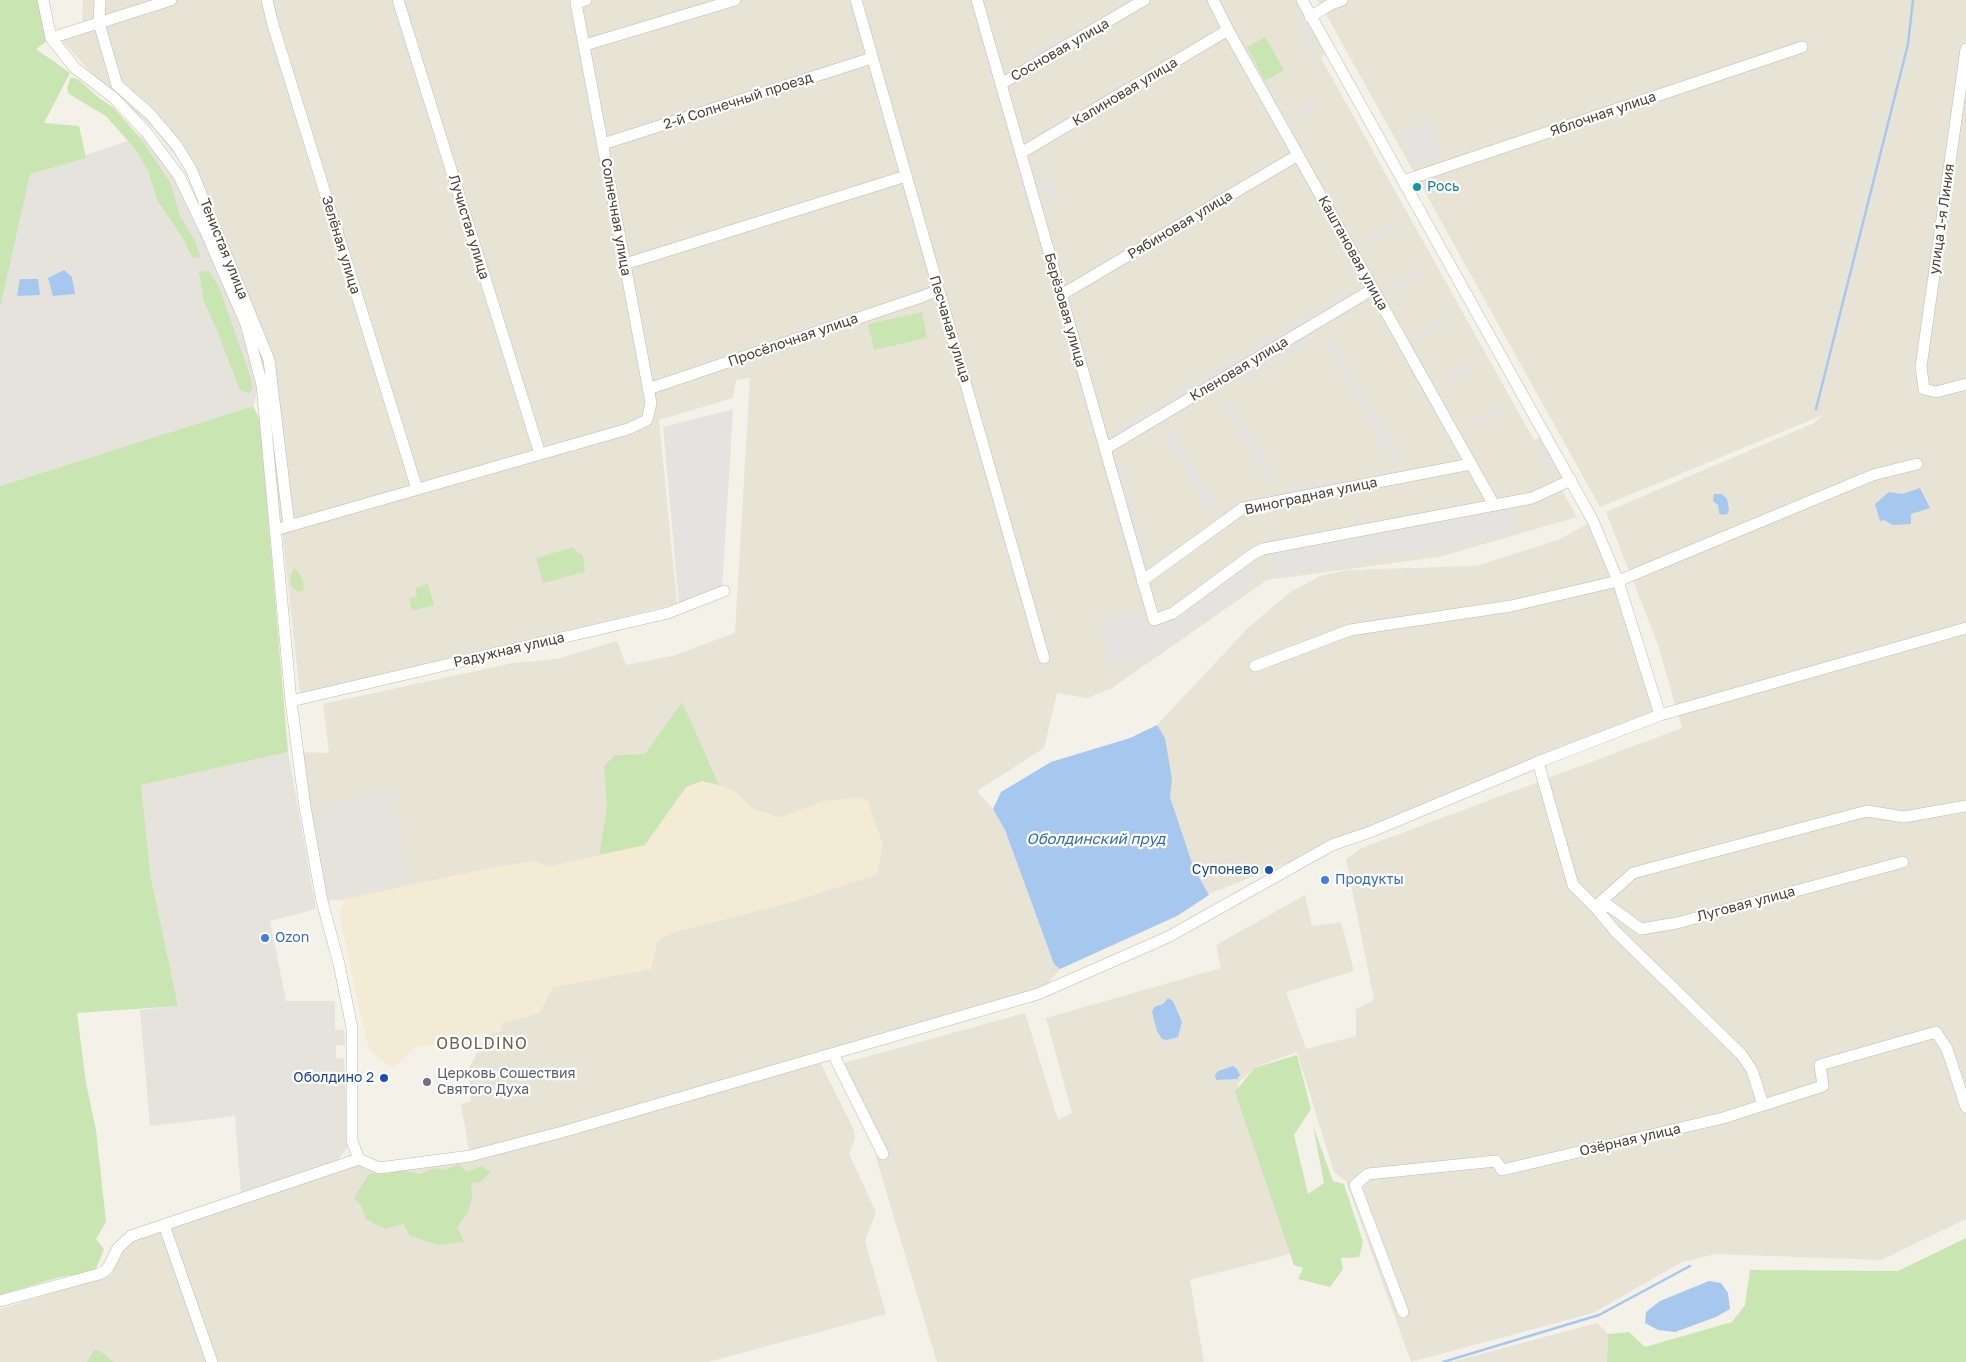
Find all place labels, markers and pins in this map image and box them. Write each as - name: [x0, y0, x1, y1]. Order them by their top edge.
- place label: Рось: [1427, 179, 1459, 195]
- marker: Рось: [1411, 181, 1423, 193]
- place label: Супонево: [1192, 862, 1259, 878]
- marker: Супонево: [1263, 864, 1275, 876]
- place label: Продукты: [1335, 872, 1404, 888]
- marker: Продукты: [1319, 874, 1331, 886]
- place label: Ozon: [275, 930, 309, 946]
- marker: Ozon: [259, 932, 271, 944]
- place label: Церковь Сошествия Святого Духа: [437, 1066, 576, 1098]
- place label: Оболдино 2: [293, 1070, 374, 1086]
- marker: Оболдино 2: [378, 1072, 390, 1084]
- marker: Церковь Сошествия Святого Духа: [421, 1076, 433, 1088]

